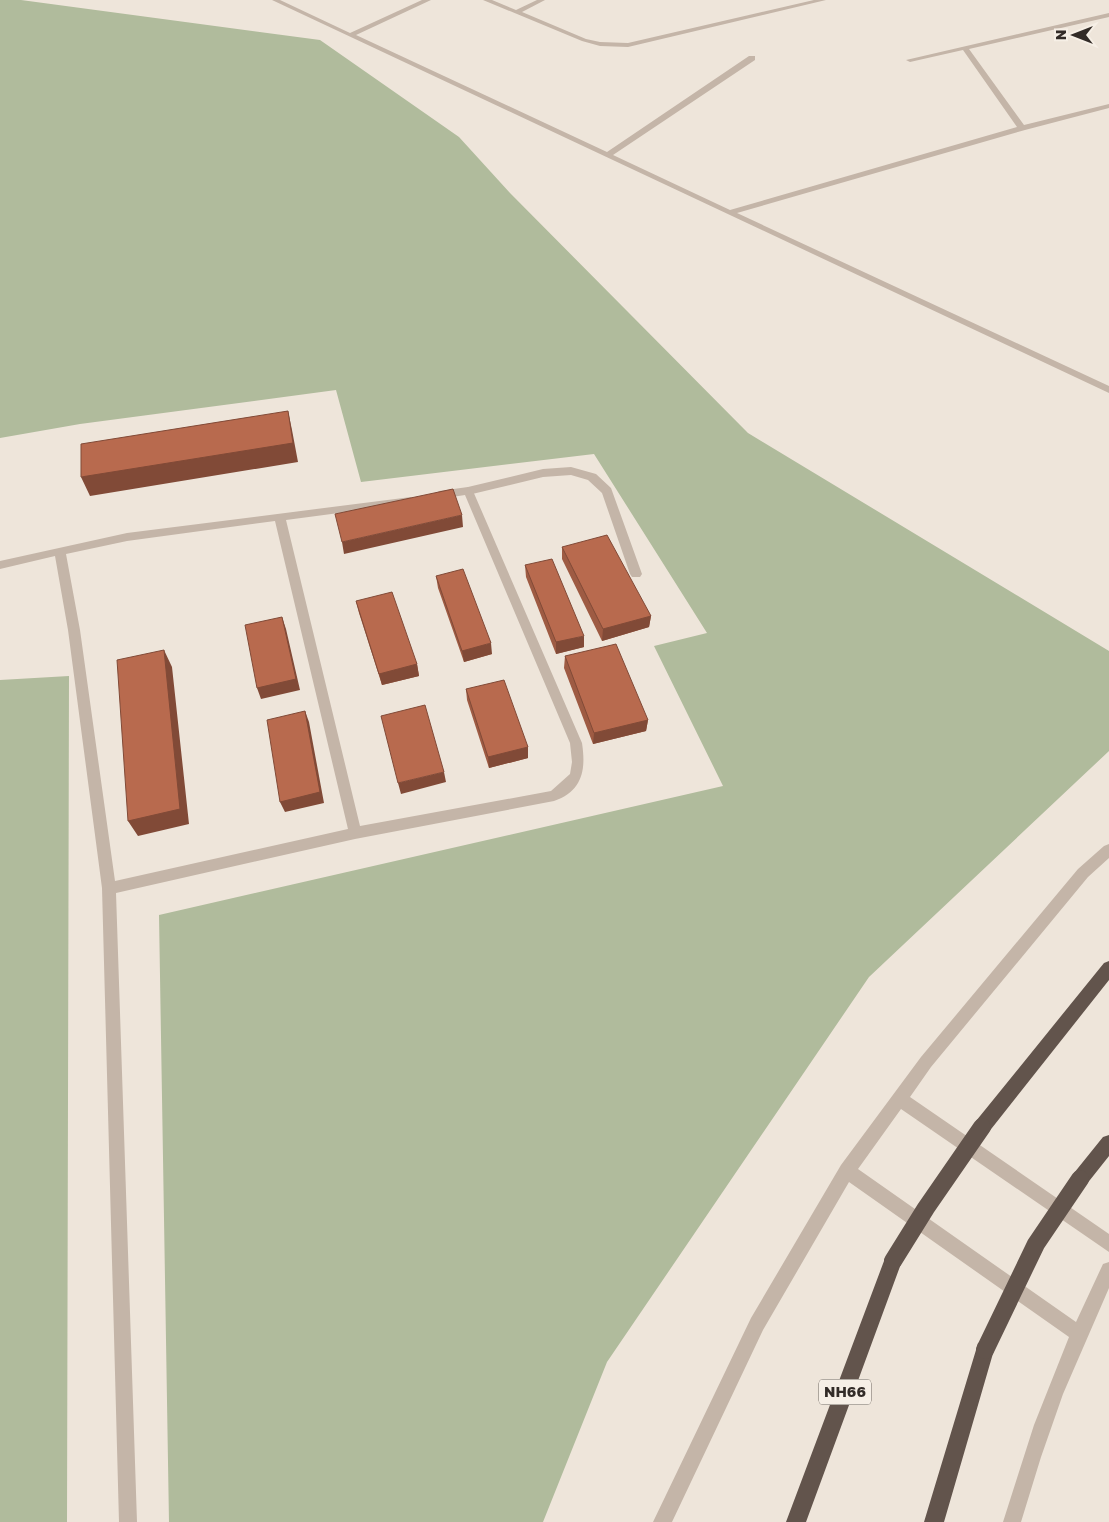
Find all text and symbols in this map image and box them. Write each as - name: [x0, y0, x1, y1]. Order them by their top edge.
- north arrow: [1049, 10, 1099, 60]
- text: N: [1052, 30, 1069, 40]
- road number: NH66: [819, 1380, 871, 1404]

